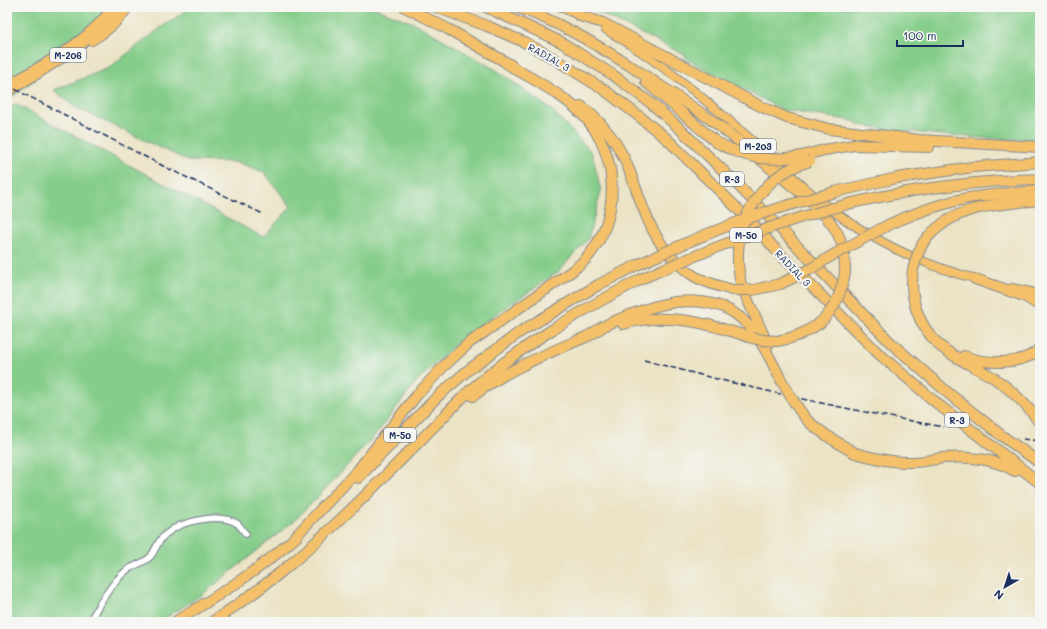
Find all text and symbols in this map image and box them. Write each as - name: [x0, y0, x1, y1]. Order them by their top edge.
- scale bar: [897, 22, 963, 48]
- text: 100 m: [903, 27, 937, 43]
- street label: RADIAL 3: [526, 40, 573, 74]
- road number: M-206: [50, 48, 86, 62]
- road number: M-203: [740, 139, 776, 153]
- road number: R-3: [720, 172, 744, 186]
- road number: M-50: [730, 228, 762, 242]
- street label: RADIAL 3: [772, 247, 814, 289]
- road number: R-3: [945, 413, 969, 427]
- road number: M-50: [384, 428, 416, 442]
- north arrow: [985, 567, 1025, 607]
- text: N: [990, 587, 1006, 604]

